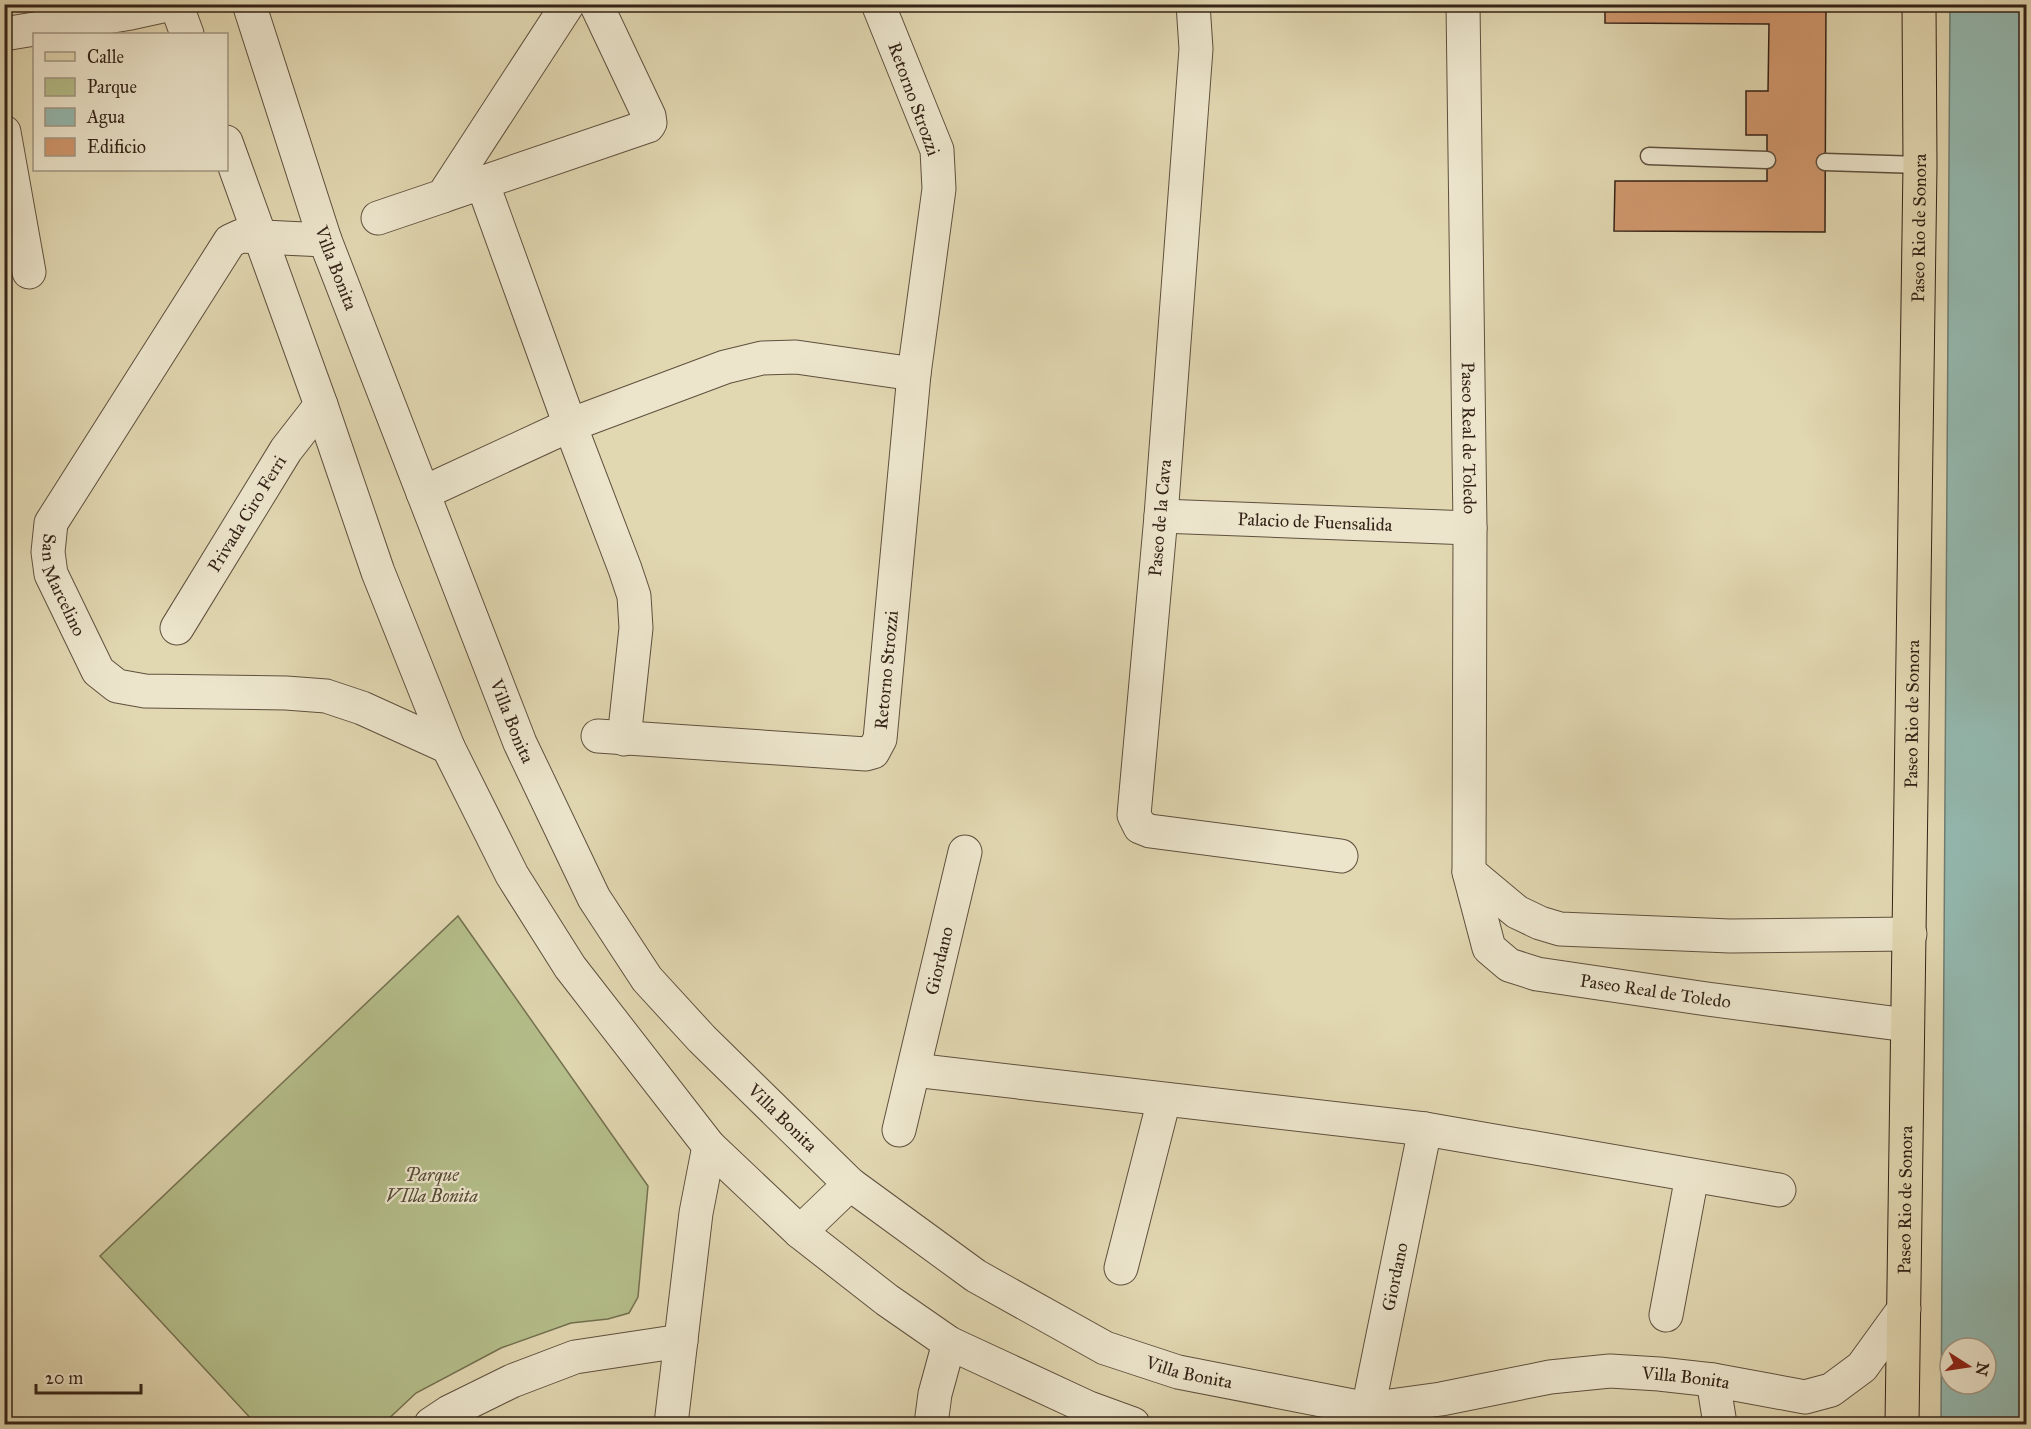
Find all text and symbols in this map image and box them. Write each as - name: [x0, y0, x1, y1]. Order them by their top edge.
- legend: [33, 33, 228, 171]
- street label: Retorno Strozzi: [883, 39, 945, 159]
- text: Calle: [87, 46, 124, 68]
- text: Parque: [87, 76, 137, 99]
- text: Agua: [86, 106, 125, 129]
- text: Edificio: [87, 136, 146, 158]
- street label: Paseo Rio de Sonora: [1907, 153, 1931, 303]
- street label: Villa Bonita: [310, 222, 362, 314]
- street label: Paseo Real de Toledo: [1457, 362, 1481, 514]
- street label: Privada Ciro Ferri: [203, 451, 291, 576]
- street label: Paseo de la Cava: [1144, 458, 1176, 577]
- street label: Palacio de Fuensalida: [1237, 508, 1393, 536]
- street label: San Marcelino: [37, 532, 90, 640]
- street label: Retorno Strozzi: [870, 609, 903, 730]
- street label: Paseo Rio de Sonora: [1900, 639, 1924, 789]
- street label: Villa Bonita: [485, 675, 539, 767]
- street label: Giordano: [920, 924, 958, 997]
- street label: Paseo Real de Toledo: [1579, 969, 1732, 1013]
- street label: Villa Bonita: [742, 1078, 822, 1157]
- street label: Paseo Rio de Sonora: [1893, 1125, 1917, 1275]
- park label: Parque VIlla Bonita: [386, 1164, 478, 1207]
- street label: Giordano: [1377, 1240, 1413, 1313]
- north arrow: [1938, 1336, 1998, 1396]
- street label: Villa Bonita: [1142, 1351, 1235, 1393]
- scale bar: [36, 1357, 141, 1395]
- text: N: [1971, 1360, 1993, 1378]
- street label: Villa Bonita: [1640, 1362, 1732, 1394]
- text: 20 m: [45, 1367, 83, 1389]

